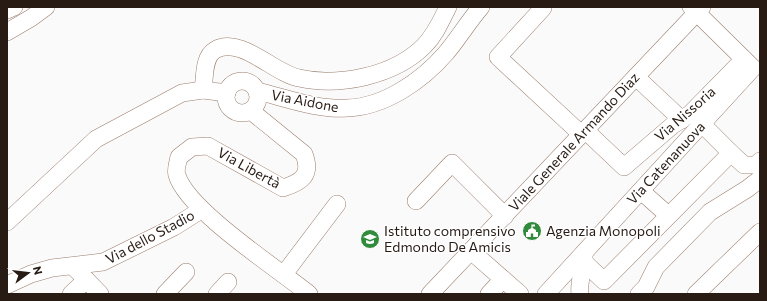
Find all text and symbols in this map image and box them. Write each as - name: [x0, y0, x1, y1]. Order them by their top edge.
- street label: Viale Generale Armando Diaz: [505, 69, 643, 215]
- street label: Via Nissoria: [651, 83, 719, 145]
- street label: Via Aidone: [270, 86, 340, 115]
- street label: Via Catenanuova: [623, 118, 708, 208]
- street label: Via Libertà: [215, 143, 284, 192]
- street label: Via dello Stadio: [102, 206, 197, 267]
- public building icon: Agenzia Monopoli: [521, 220, 543, 242]
- place label: Istituto comprensivo Edmondo De Amicis: [384, 222, 516, 255]
- place label: Agenzia Monopoli: [546, 222, 661, 239]
- school or university icon: Istituto comprensivo Edmondo De Amicis: [359, 228, 381, 250]
- north arrow: [8, 253, 48, 293]
- text: N: [31, 265, 45, 276]

